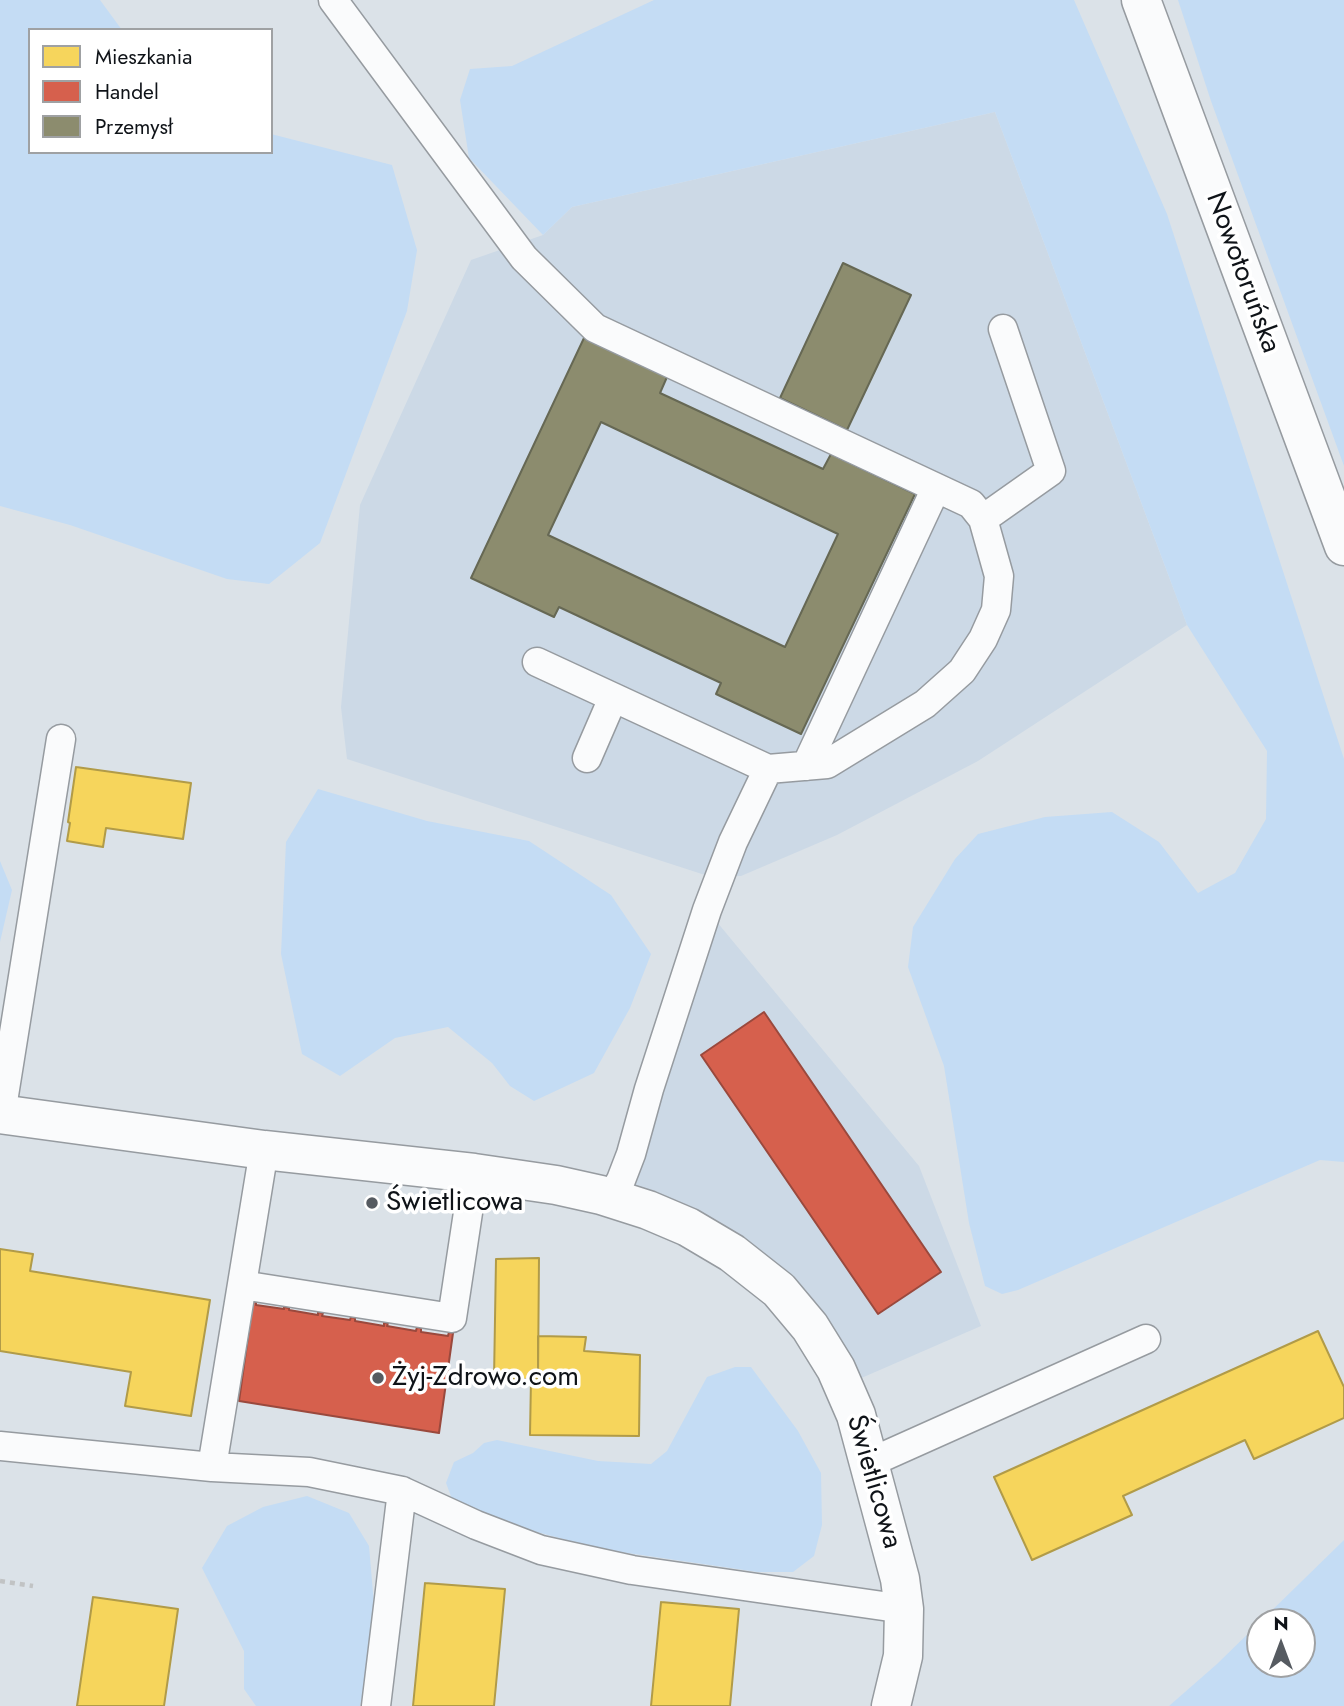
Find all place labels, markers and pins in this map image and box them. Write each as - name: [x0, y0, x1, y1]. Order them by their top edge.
- place label: Świetlicowa: [386, 1186, 523, 1220]
- marker: Świetlicowa: [364, 1195, 380, 1211]
- place label: Żyj-Zdrowo.com: [392, 1361, 579, 1395]
- marker: Żyj-Zdrowo.com: [370, 1370, 386, 1386]

